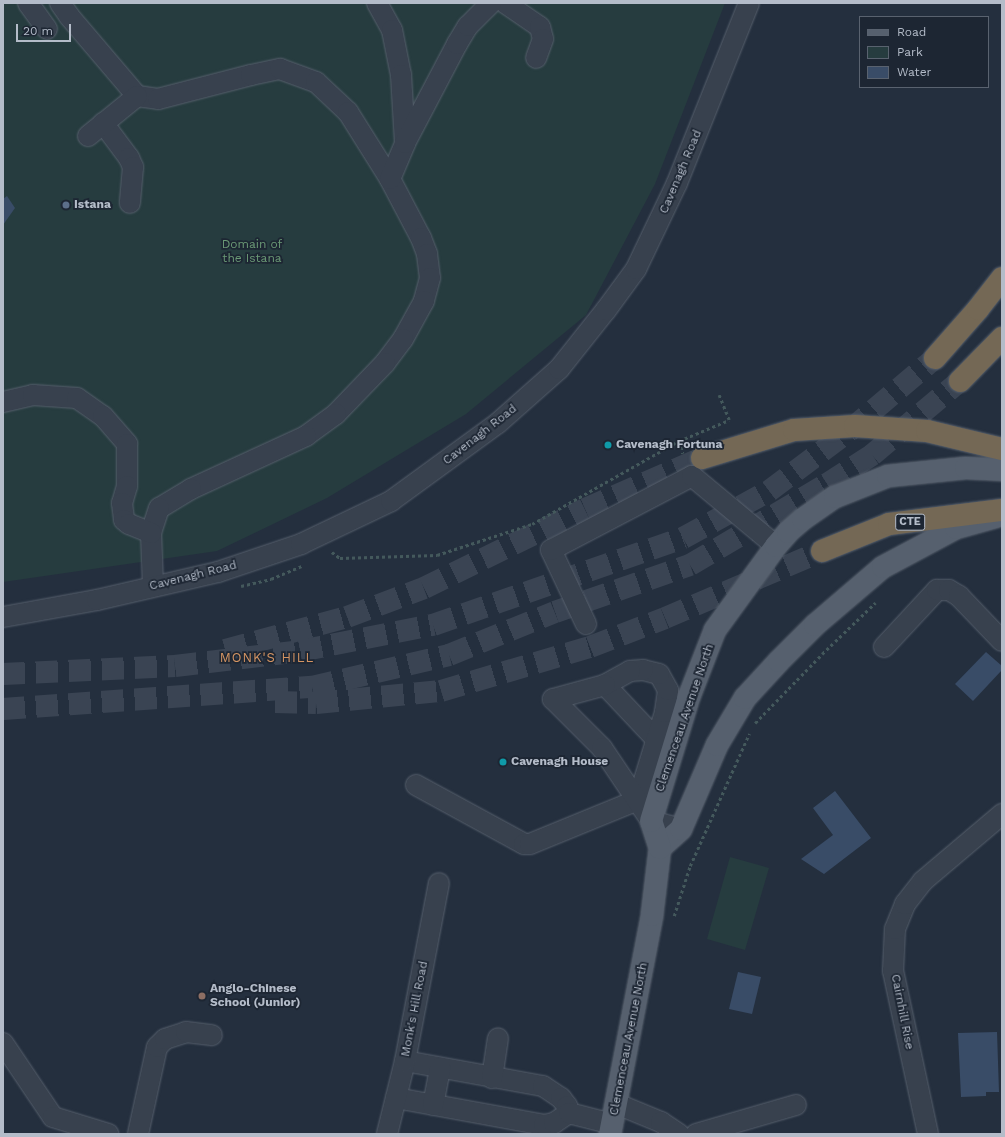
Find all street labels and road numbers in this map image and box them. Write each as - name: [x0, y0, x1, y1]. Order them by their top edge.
- street label: Cavenagh Road: [657, 128, 705, 216]
- street label: Cavenagh Road: [440, 402, 520, 468]
- road number: CTE: [895, 513, 925, 531]
- street label: Cavenagh Road: [148, 558, 238, 594]
- street label: Clemenceau Avenue North: [653, 642, 717, 794]
- street label: Monk's Hill Road: [399, 960, 431, 1058]
- street label: Clemenceau Avenue North: [607, 961, 651, 1117]
- street label: Cairnhill Rise: [888, 973, 916, 1051]

